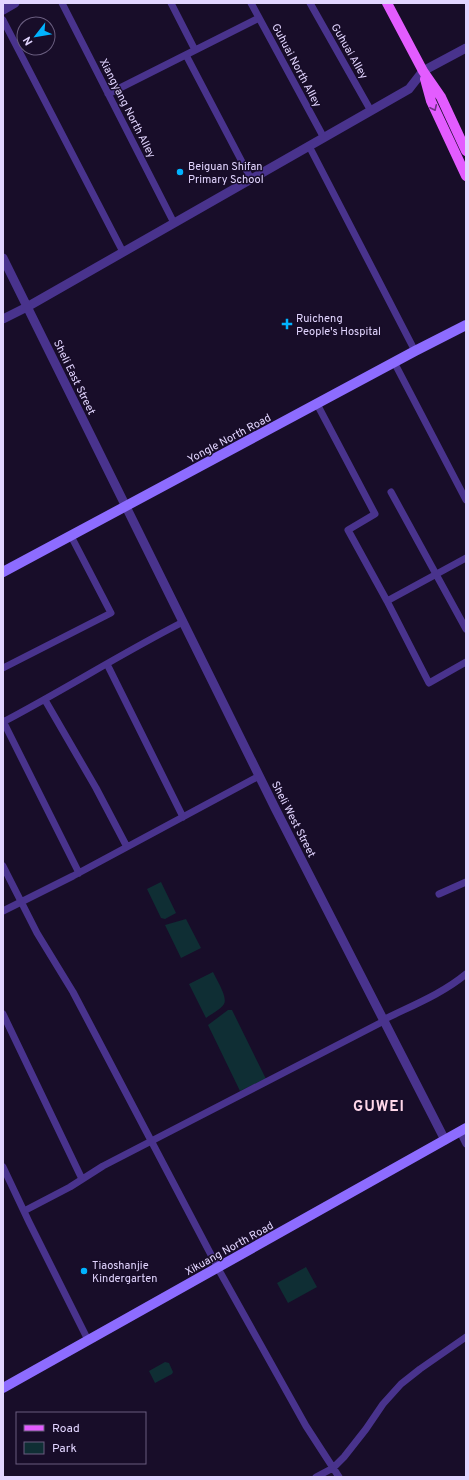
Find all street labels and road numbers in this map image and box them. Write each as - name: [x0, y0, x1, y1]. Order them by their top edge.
- street label: Guhuai North Alley: [268, 21, 324, 110]
- street label: Guhuai Alley: [328, 21, 371, 82]
- street label: Xiangyang North Alley: [96, 56, 158, 161]
- street label: Sheli East Street: [50, 338, 98, 417]
- street label: Yongle North Road: [185, 411, 274, 467]
- street label: Sheli West Street: [268, 779, 318, 860]
- street label: Xikuang North Road: [183, 1219, 276, 1279]

